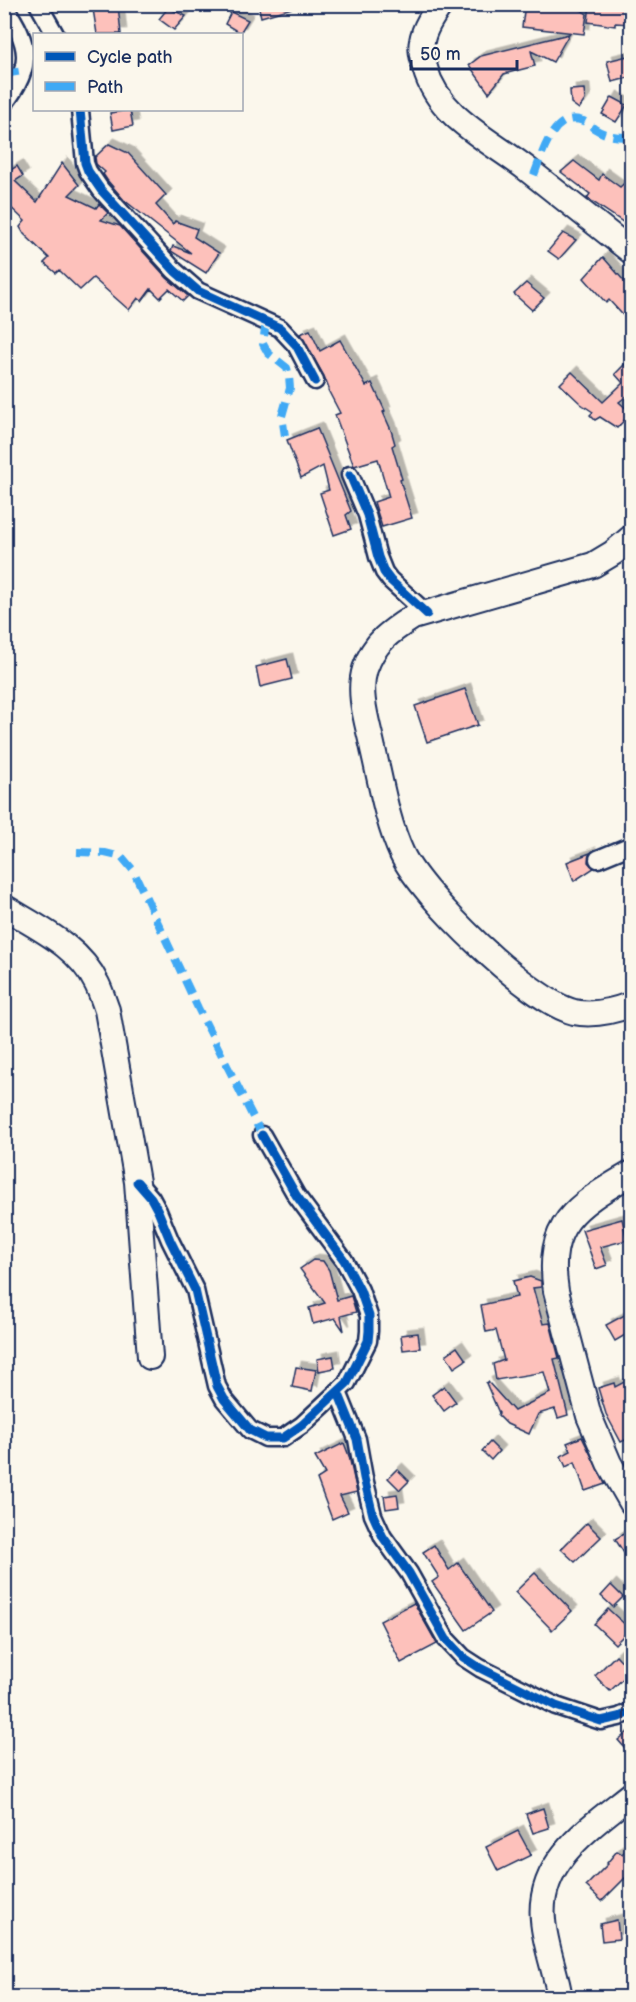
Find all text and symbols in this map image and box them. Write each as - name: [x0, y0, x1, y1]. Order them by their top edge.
- legend: [33, 33, 243, 111]
- scale bar: [411, 33, 518, 71]
- text: 50 m: [420, 44, 461, 65]
- text: Cycle path: [87, 47, 173, 68]
- text: Path: [87, 77, 123, 98]

